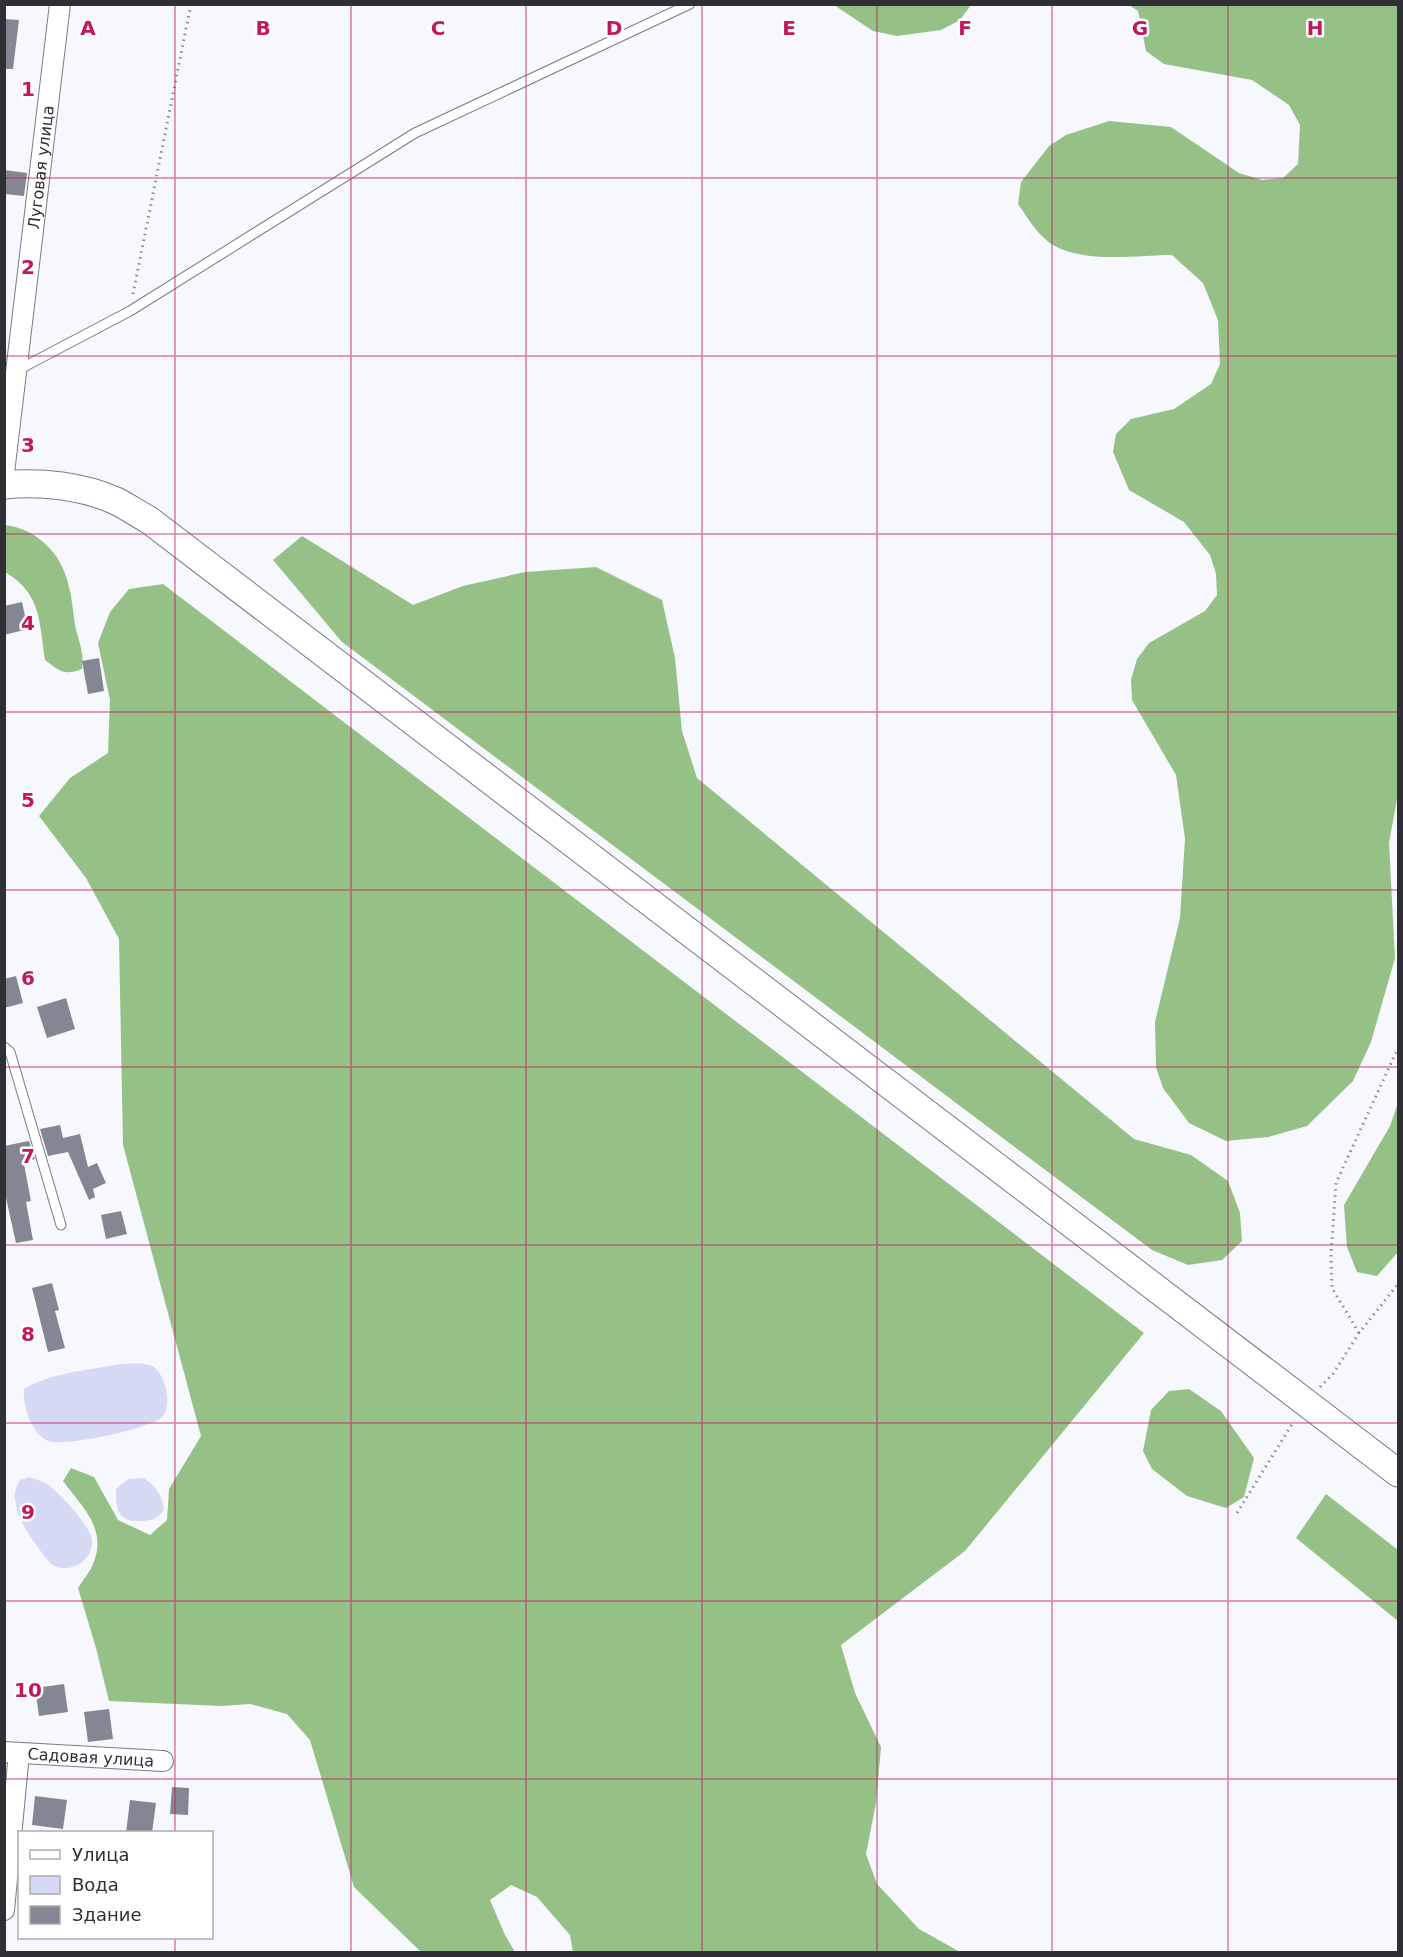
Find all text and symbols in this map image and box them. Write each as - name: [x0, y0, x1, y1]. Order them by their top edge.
- text: A: [80, 16, 96, 40]
- text: B: [255, 16, 271, 40]
- text: C: [431, 16, 445, 40]
- text: D: [606, 16, 622, 40]
- text: E: [782, 16, 796, 40]
- text: F: [958, 16, 972, 40]
- text: G: [1132, 16, 1148, 40]
- text: H: [1307, 16, 1323, 40]
- text: 1: [21, 77, 35, 101]
- street label: Луговая улица: [24, 104, 58, 230]
- text: 2: [21, 255, 35, 279]
- text: 3: [21, 433, 35, 457]
- text: 4: [21, 611, 35, 635]
- text: 5: [21, 788, 35, 812]
- text: 6: [21, 966, 35, 990]
- text: 7: [21, 1144, 35, 1168]
- text: 8: [21, 1322, 35, 1346]
- text: 9: [21, 1500, 35, 1524]
- text: 10: [14, 1678, 42, 1702]
- street label: Садовая улица: [27, 1744, 155, 1770]
- legend: [18, 1831, 213, 1939]
- text: Улица: [72, 1844, 129, 1865]
- text: Вода: [72, 1874, 119, 1895]
- text: Здание: [72, 1904, 142, 1925]

